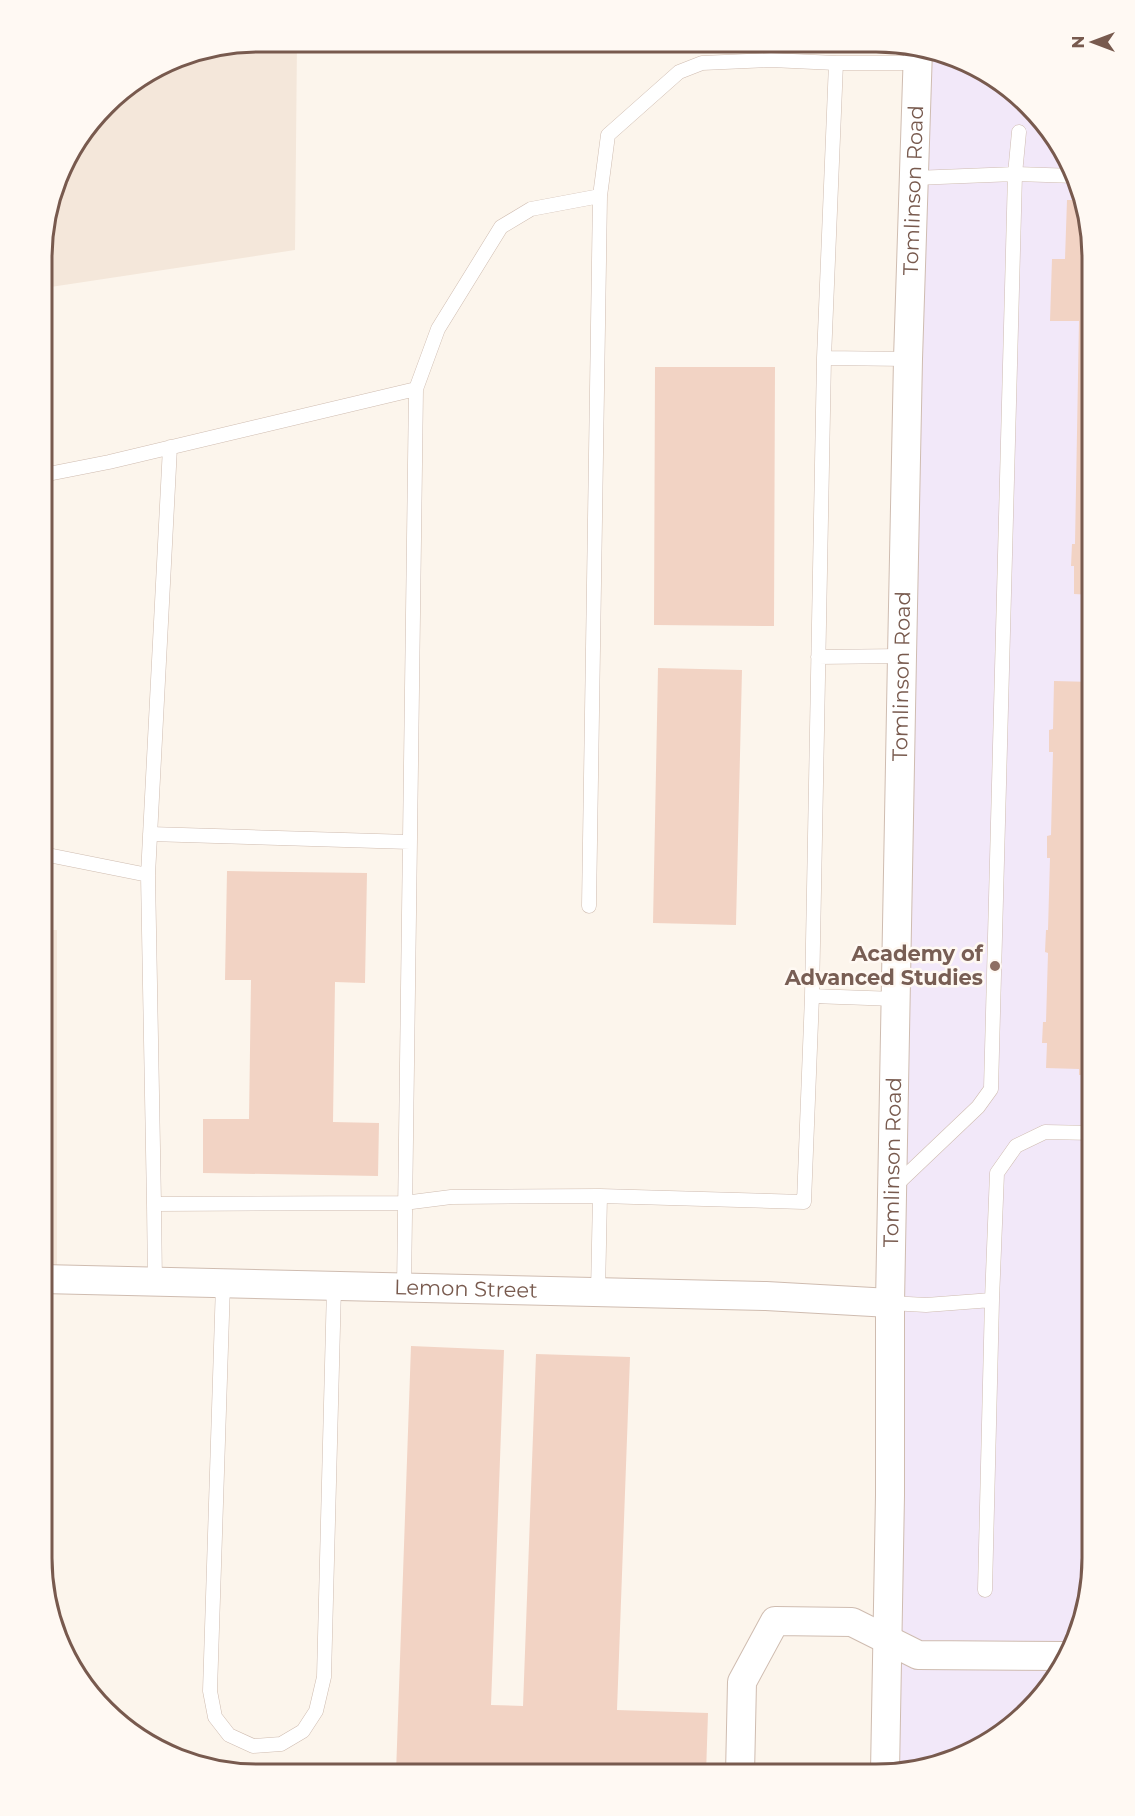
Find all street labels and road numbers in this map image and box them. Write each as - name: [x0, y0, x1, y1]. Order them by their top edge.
- street label: Tomlinson Road: [898, 105, 928, 276]
- street label: Tomlinson Road: [887, 591, 915, 761]
- street label: Tomlinson Road: [878, 1077, 906, 1247]
- street label: Lemon Street: [394, 1274, 538, 1303]

